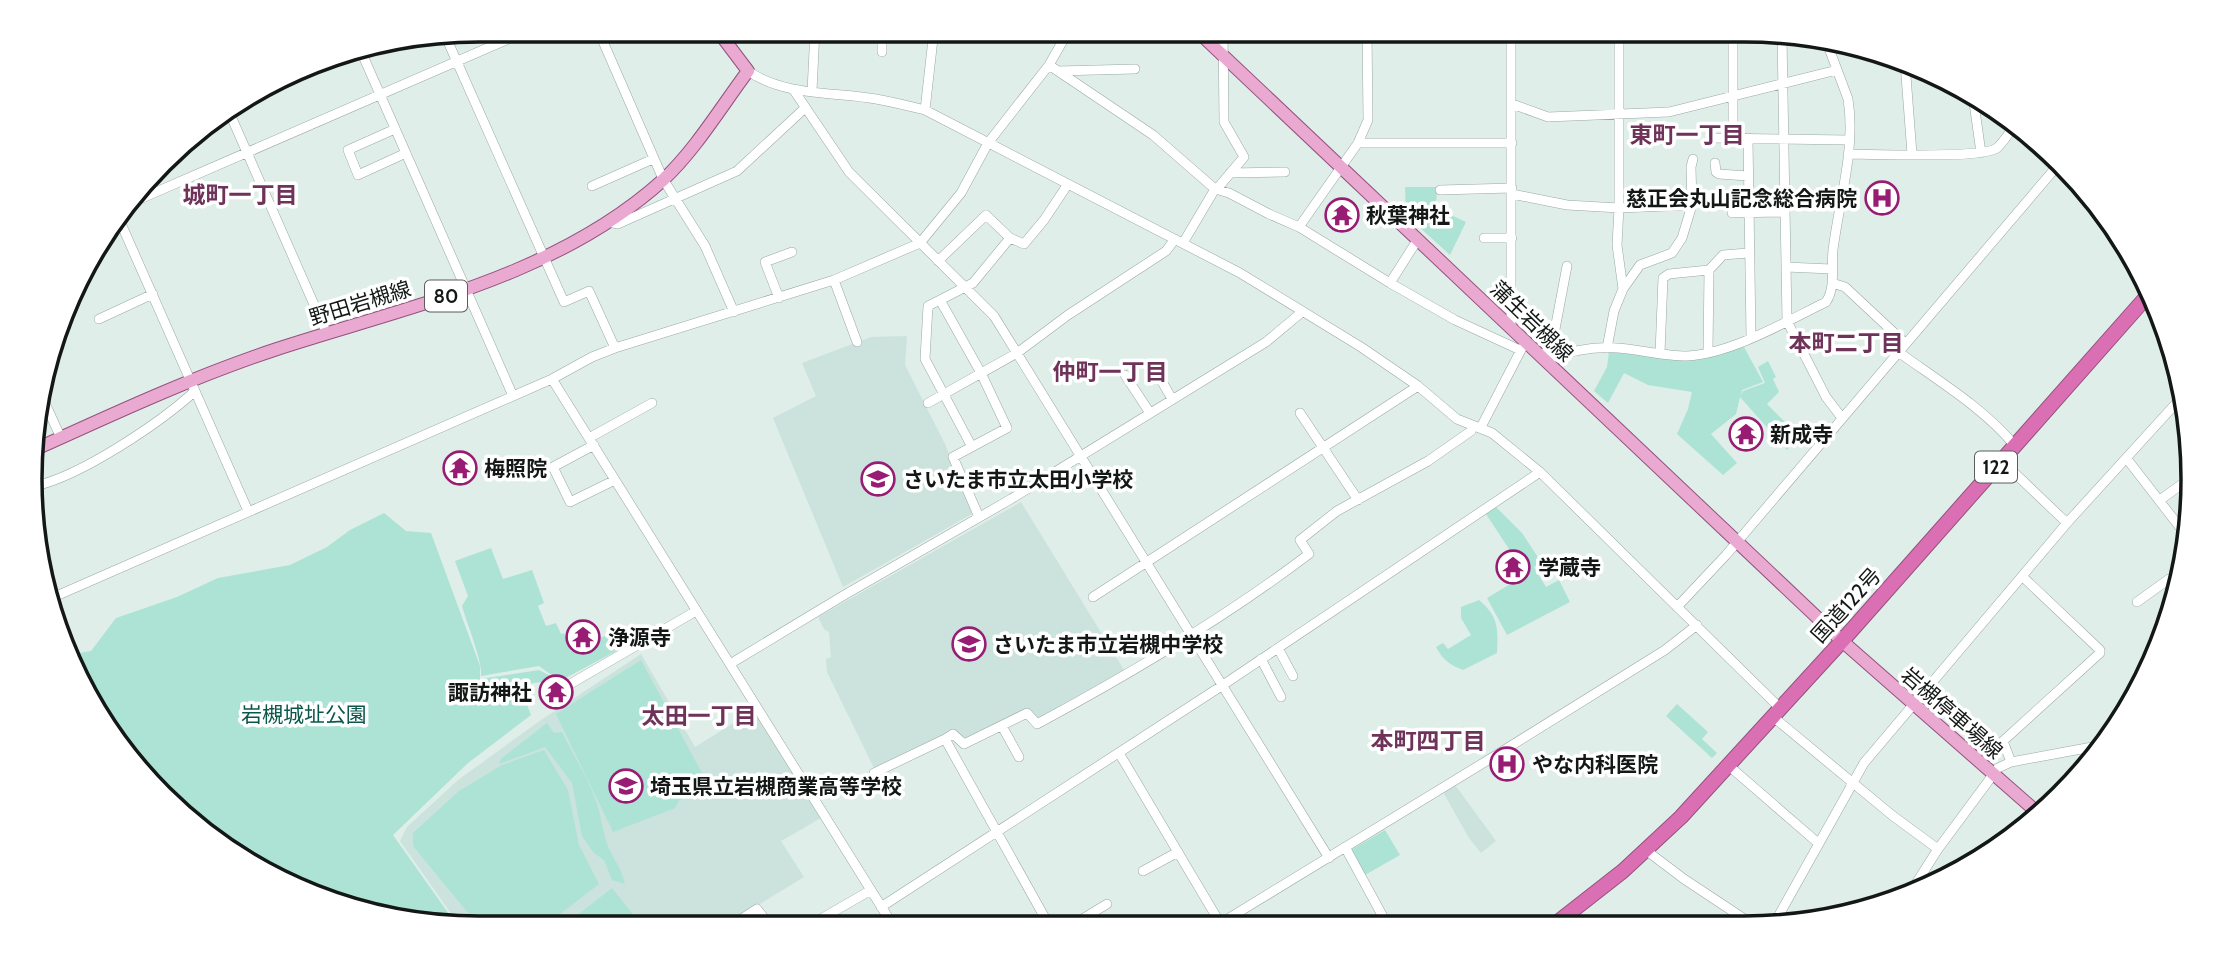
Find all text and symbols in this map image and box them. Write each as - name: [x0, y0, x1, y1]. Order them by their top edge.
- district label: 東町一丁目: [1630, 121, 1745, 149]
- hospital icon: 慈正会丸山記念総合病院: [1863, 179, 1901, 217]
- district label: 城町一丁目: [183, 181, 298, 209]
- place label: 慈正会丸山記念総合病院: [1626, 186, 1857, 211]
- temple icon: 秋葉神社: [1323, 196, 1361, 234]
- place label: 秋葉神社: [1366, 203, 1450, 228]
- street label: 野田岩槻線: [306, 276, 414, 330]
- street label: 蒲生岩槻線: [1486, 276, 1578, 366]
- road number: 80: [425, 280, 467, 312]
- district label: 本町二丁目: [1789, 329, 1904, 357]
- district label: 仲町一丁目: [1053, 358, 1168, 386]
- temple icon: 新成寺: [1727, 415, 1765, 453]
- place label: 新成寺: [1770, 422, 1833, 447]
- temple icon: 梅照院: [441, 449, 479, 487]
- road number: 122: [1975, 452, 2017, 482]
- place label: 梅照院: [484, 456, 547, 481]
- school or university icon: さいたま市立太田小学校: [859, 460, 897, 498]
- place label: さいたま市立太田小学校: [903, 467, 1133, 492]
- temple icon: 学蔵寺: [1494, 548, 1532, 586]
- place label: 学蔵寺: [1538, 555, 1601, 580]
- street label: 国道122号: [1806, 563, 1886, 647]
- temple icon: 浄源寺: [564, 618, 602, 656]
- place label: 浄源寺: [608, 625, 671, 650]
- school or university icon: さいたま市立岩槻中学校: [950, 625, 988, 663]
- place label: さいたま市立岩槻中学校: [993, 632, 1223, 657]
- street label: 岩槻停車場線: [1896, 662, 2008, 764]
- temple icon: 諏訪神社: [537, 673, 575, 711]
- place label: 諏訪神社: [448, 680, 532, 705]
- park label: 岩槻城址公園: [241, 702, 367, 727]
- district label: 太田一丁目: [642, 702, 757, 730]
- district label: 本町四丁目: [1371, 727, 1486, 755]
- hospital icon: やな内科医院: [1488, 745, 1526, 783]
- place label: やな内科医院: [1532, 752, 1658, 777]
- school or university icon: 埼玉県立岩槻商業高等学校: [607, 767, 645, 805]
- place label: 埼玉県立岩槻商業高等学校: [650, 774, 902, 799]

